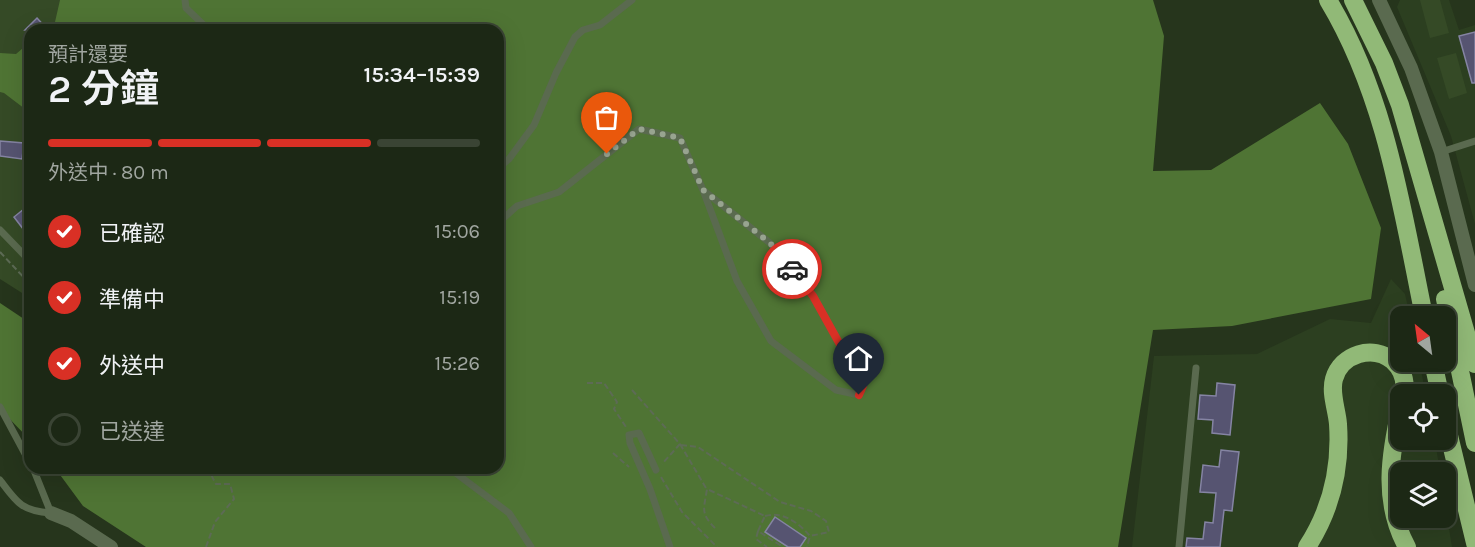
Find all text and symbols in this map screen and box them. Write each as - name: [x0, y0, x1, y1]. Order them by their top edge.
- text: 預計還要: [48, 43, 128, 66]
- text: 15:34–15:39: [364, 62, 480, 88]
- text: 2 分鐘: [48, 66, 159, 112]
- pin: [581, 92, 632, 154]
- icon: bag: [590, 101, 623, 134]
- text: 外送中 · 80 m: [48, 161, 169, 184]
- icon: check: [48, 215, 81, 248]
- text: 15:06: [434, 220, 480, 243]
- text: 已確認: [99, 221, 165, 247]
- courier: [762, 239, 822, 299]
- icon: car: [776, 253, 809, 286]
- icon: check: [48, 281, 81, 314]
- text: 15:19: [439, 286, 480, 309]
- text: 準備中: [99, 287, 165, 313]
- north arrow: [1390, 306, 1456, 372]
- map controls: [1390, 306, 1456, 528]
- pin: [833, 333, 884, 395]
- icon: home: [842, 342, 875, 375]
- icon: check: [48, 347, 81, 380]
- text: 15:26: [434, 352, 480, 375]
- text: 外送中: [99, 353, 165, 379]
- button: locate: [1390, 384, 1456, 450]
- text: 已送達: [99, 419, 165, 445]
- button: layers: [1390, 462, 1456, 528]

